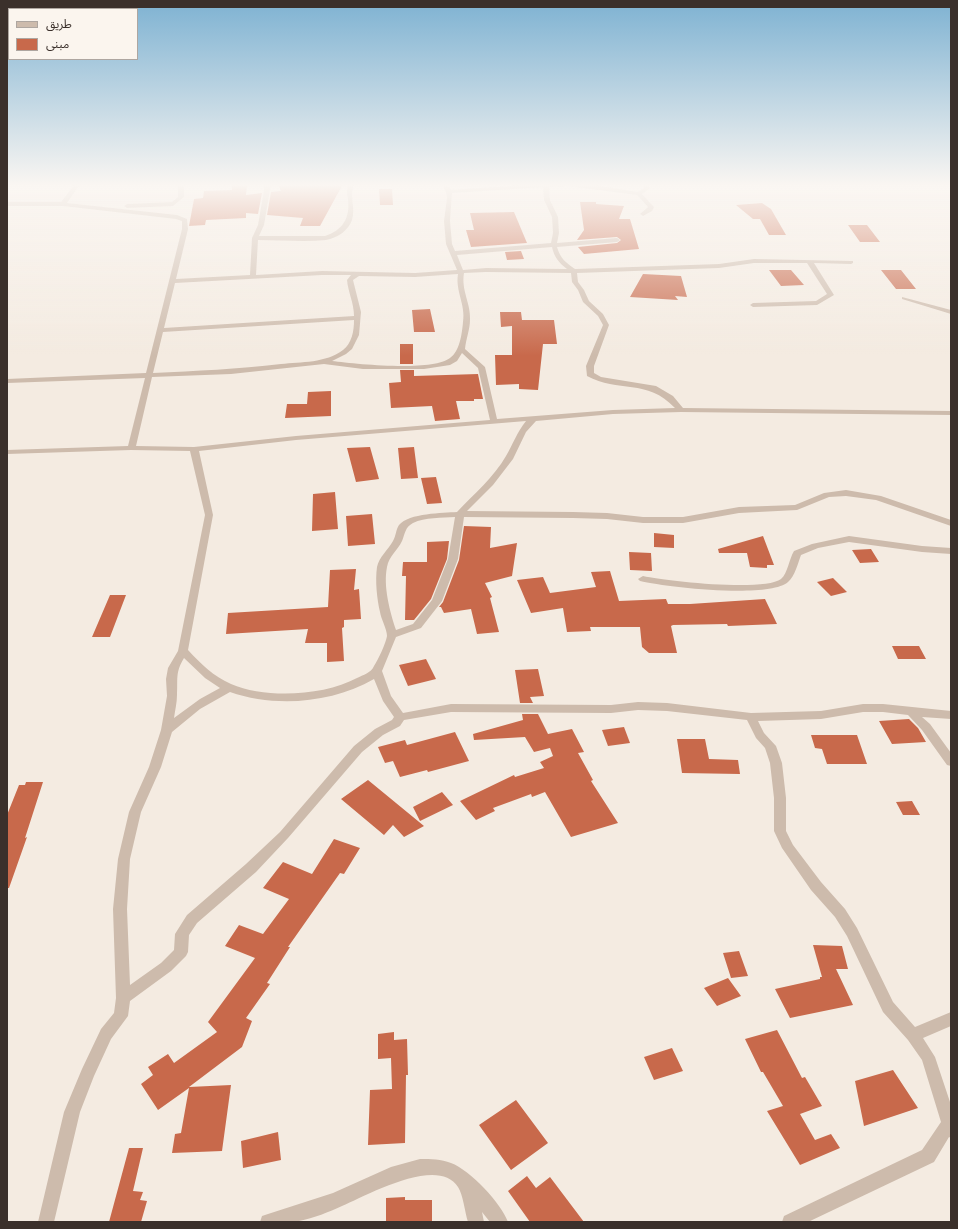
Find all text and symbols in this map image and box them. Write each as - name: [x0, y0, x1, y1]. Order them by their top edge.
- legend: [8, 8, 138, 60]
- text: طريق: [46, 16, 72, 30]
- text: مبنى: [46, 36, 69, 50]

